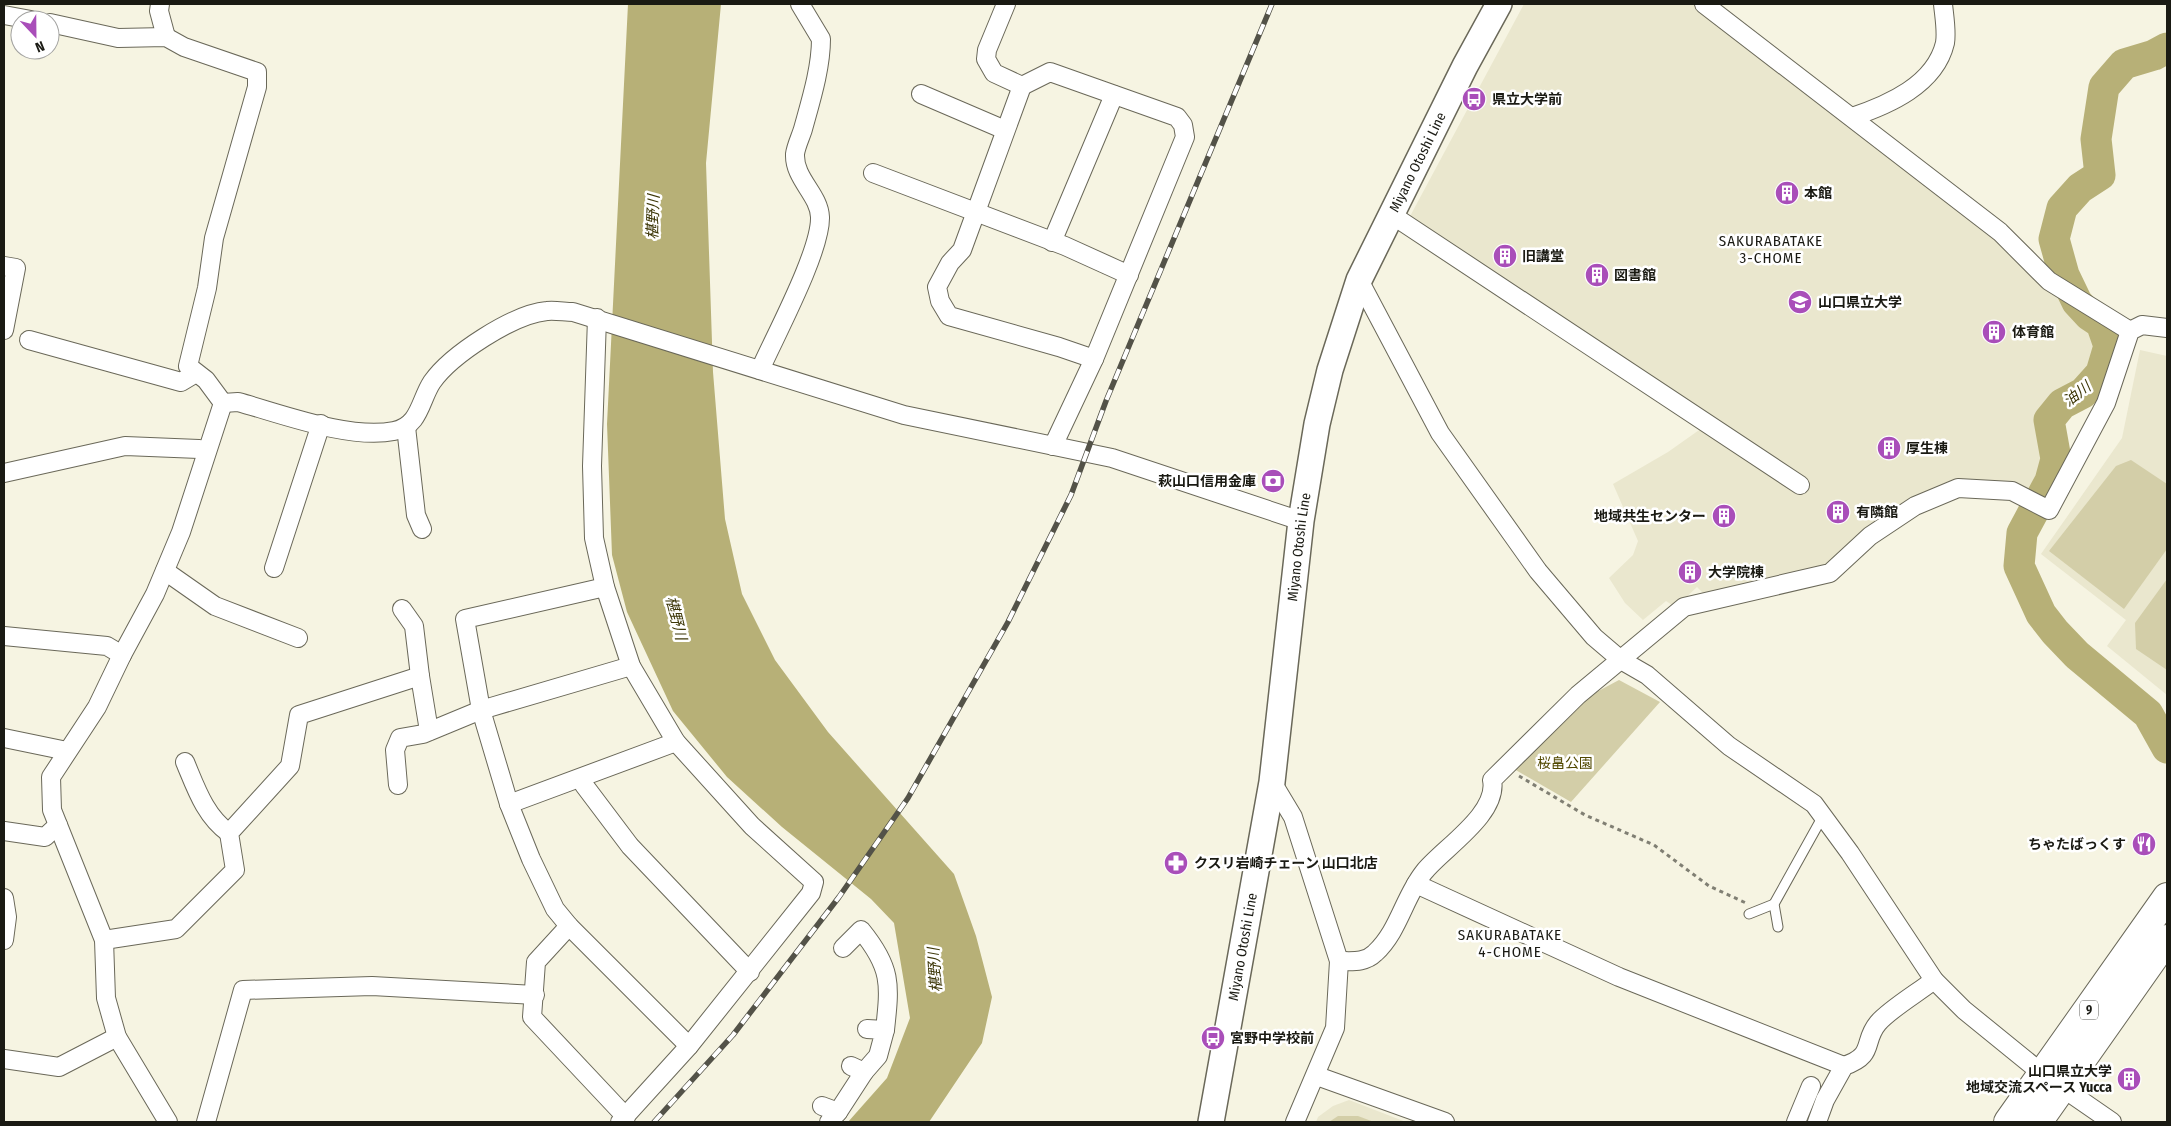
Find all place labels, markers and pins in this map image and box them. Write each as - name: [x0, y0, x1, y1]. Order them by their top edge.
- bus stop icon: 県立大学前: [1461, 86, 1487, 112]
- place label: 県立大学前: [1492, 91, 1562, 108]
- building icon: 本館: [1774, 180, 1800, 206]
- place label: 本館: [1804, 185, 1832, 202]
- building icon: 旧講堂: [1492, 243, 1518, 269]
- place label: 旧講堂: [1522, 248, 1564, 265]
- building icon: 図書館: [1584, 262, 1610, 288]
- place label: 図書館: [1614, 267, 1656, 284]
- school or university icon: 山口県立大学: [1787, 289, 1813, 315]
- place label: 山口県立大学: [1818, 294, 1902, 311]
- building icon: 体育館: [1981, 319, 2007, 345]
- place label: 体育館: [2012, 324, 2054, 341]
- building icon: 厚生棟: [1876, 435, 1902, 461]
- place label: 厚生棟: [1906, 440, 1948, 457]
- bank icon: 萩山口信用金庫: [1260, 468, 1286, 494]
- place label: 萩山口信用金庫: [1158, 473, 1256, 490]
- building icon: 有隣館: [1825, 499, 1851, 525]
- building icon: 地域共生センター: [1711, 503, 1737, 529]
- place label: 有隣館: [1856, 504, 1898, 521]
- place label: 地域共生センター: [1594, 508, 1706, 525]
- building icon: 大学院棟: [1677, 559, 1703, 585]
- place label: 大学院棟: [1708, 564, 1764, 581]
- restaurant icon: ちゃたばっくす: [2131, 831, 2157, 857]
- place label: ちゃたばっくす: [2028, 836, 2126, 853]
- pharmacy icon: クスリ岩崎チェーン 山口北店: [1163, 850, 1189, 876]
- place label: クスリ岩崎チェーン 山口北店: [1194, 855, 1378, 872]
- bus stop icon: 宮野中学校前: [1200, 1025, 1226, 1051]
- place label: 宮野中学校前: [1230, 1030, 1314, 1047]
- place label: 山口県立大学 地域交流スペース Yucca: [1966, 1063, 2112, 1096]
- building icon: 山口県立大学 地域交流スペース Yucca: [2116, 1066, 2142, 1092]

